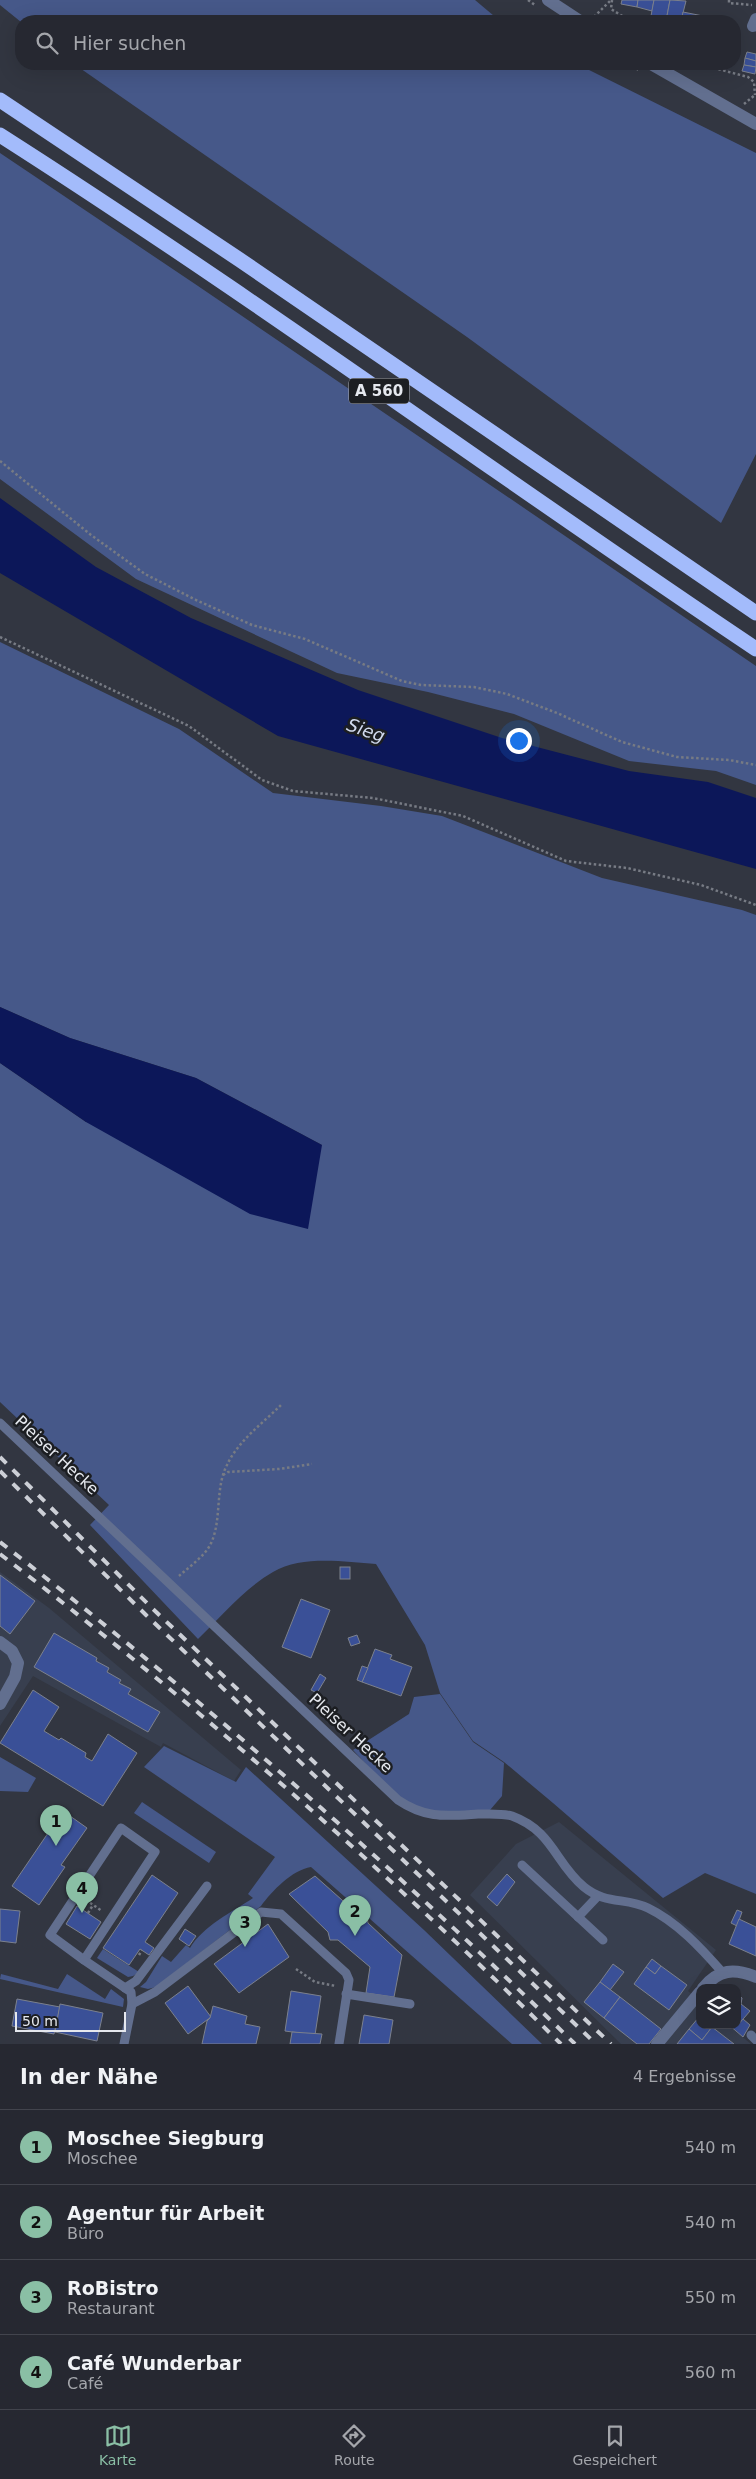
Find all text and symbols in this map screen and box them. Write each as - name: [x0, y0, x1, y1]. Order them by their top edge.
- search box: [15, 15, 741, 70]
- icon: search: [33, 29, 61, 57]
- text: Hier suchen: [73, 32, 186, 54]
- road number: A 560: [349, 378, 409, 404]
- water label: Sieg: [344, 714, 388, 746]
- your location: [506, 728, 532, 754]
- street label: Pleiser Hecke: [11, 1411, 103, 1499]
- street label: Pleiser Hecke: [305, 1689, 397, 1777]
- pin: 1: [40, 1805, 72, 1846]
- pin: 4: [66, 1872, 98, 1913]
- pin: 2: [339, 1895, 371, 1936]
- pin: 3: [229, 1906, 261, 1947]
- map controls: [696, 1984, 741, 2029]
- button: layers: [696, 1984, 741, 2029]
- scale bar: [15, 2009, 126, 2032]
- text: 50 m: [22, 2013, 58, 2029]
- text: In der Nähe: [20, 2065, 158, 2089]
- text: 4 Ergebnisse: [633, 2067, 736, 2086]
- text: Moschee Siegburg: [67, 2127, 264, 2149]
- text: 1: [30, 2138, 42, 2157]
- text: 540 m: [685, 2138, 736, 2157]
- text: Moschee: [67, 2149, 138, 2168]
- text: Agentur für Arbeit: [67, 2202, 264, 2224]
- text: 2: [30, 2213, 42, 2232]
- text: 540 m: [685, 2213, 736, 2232]
- text: Büro: [67, 2224, 104, 2243]
- text: RoBistro: [67, 2277, 159, 2299]
- text: 3: [30, 2288, 42, 2307]
- text: 550 m: [685, 2288, 736, 2307]
- text: Restaurant: [67, 2299, 155, 2318]
- text: Café Wunderbar: [67, 2352, 241, 2374]
- text: 4: [30, 2363, 42, 2382]
- text: 560 m: [685, 2363, 736, 2382]
- text: Café: [67, 2374, 103, 2393]
- tab: Karte: [99, 2422, 136, 2468]
- tab: Route: [334, 2422, 375, 2468]
- tab: Gespeichert: [573, 2422, 657, 2468]

